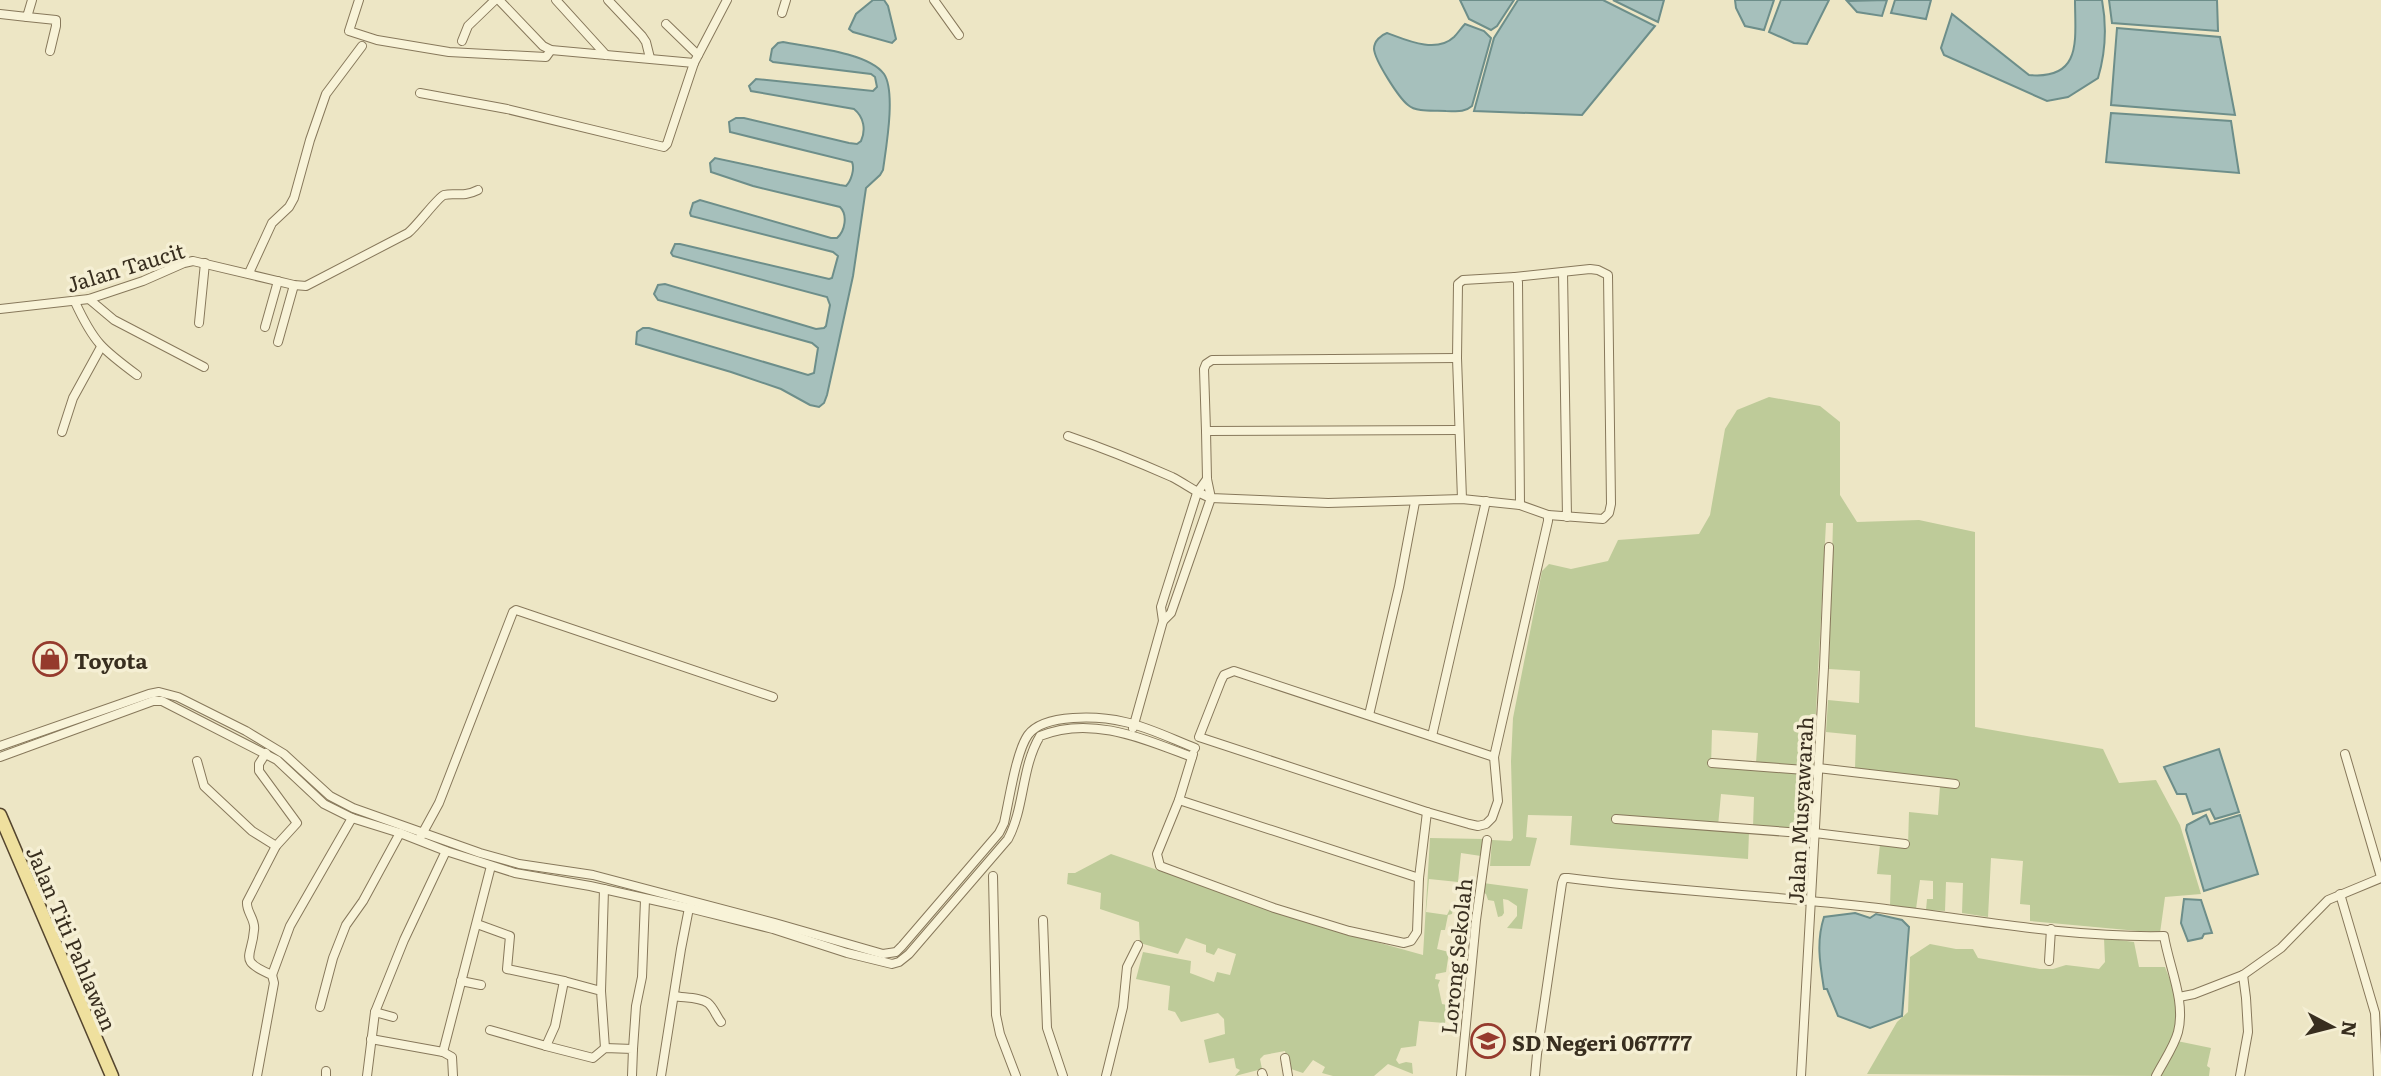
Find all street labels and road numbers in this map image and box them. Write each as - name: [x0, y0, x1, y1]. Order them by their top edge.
- street label: Jalan Taucit: [62, 233, 188, 299]
- street label: Jalan Musyawarah: [1779, 715, 1819, 904]
- street label: Jalan Titi Pahlawan: [20, 841, 126, 1035]
- street label: Lorong Sekolah: [1431, 876, 1479, 1036]

